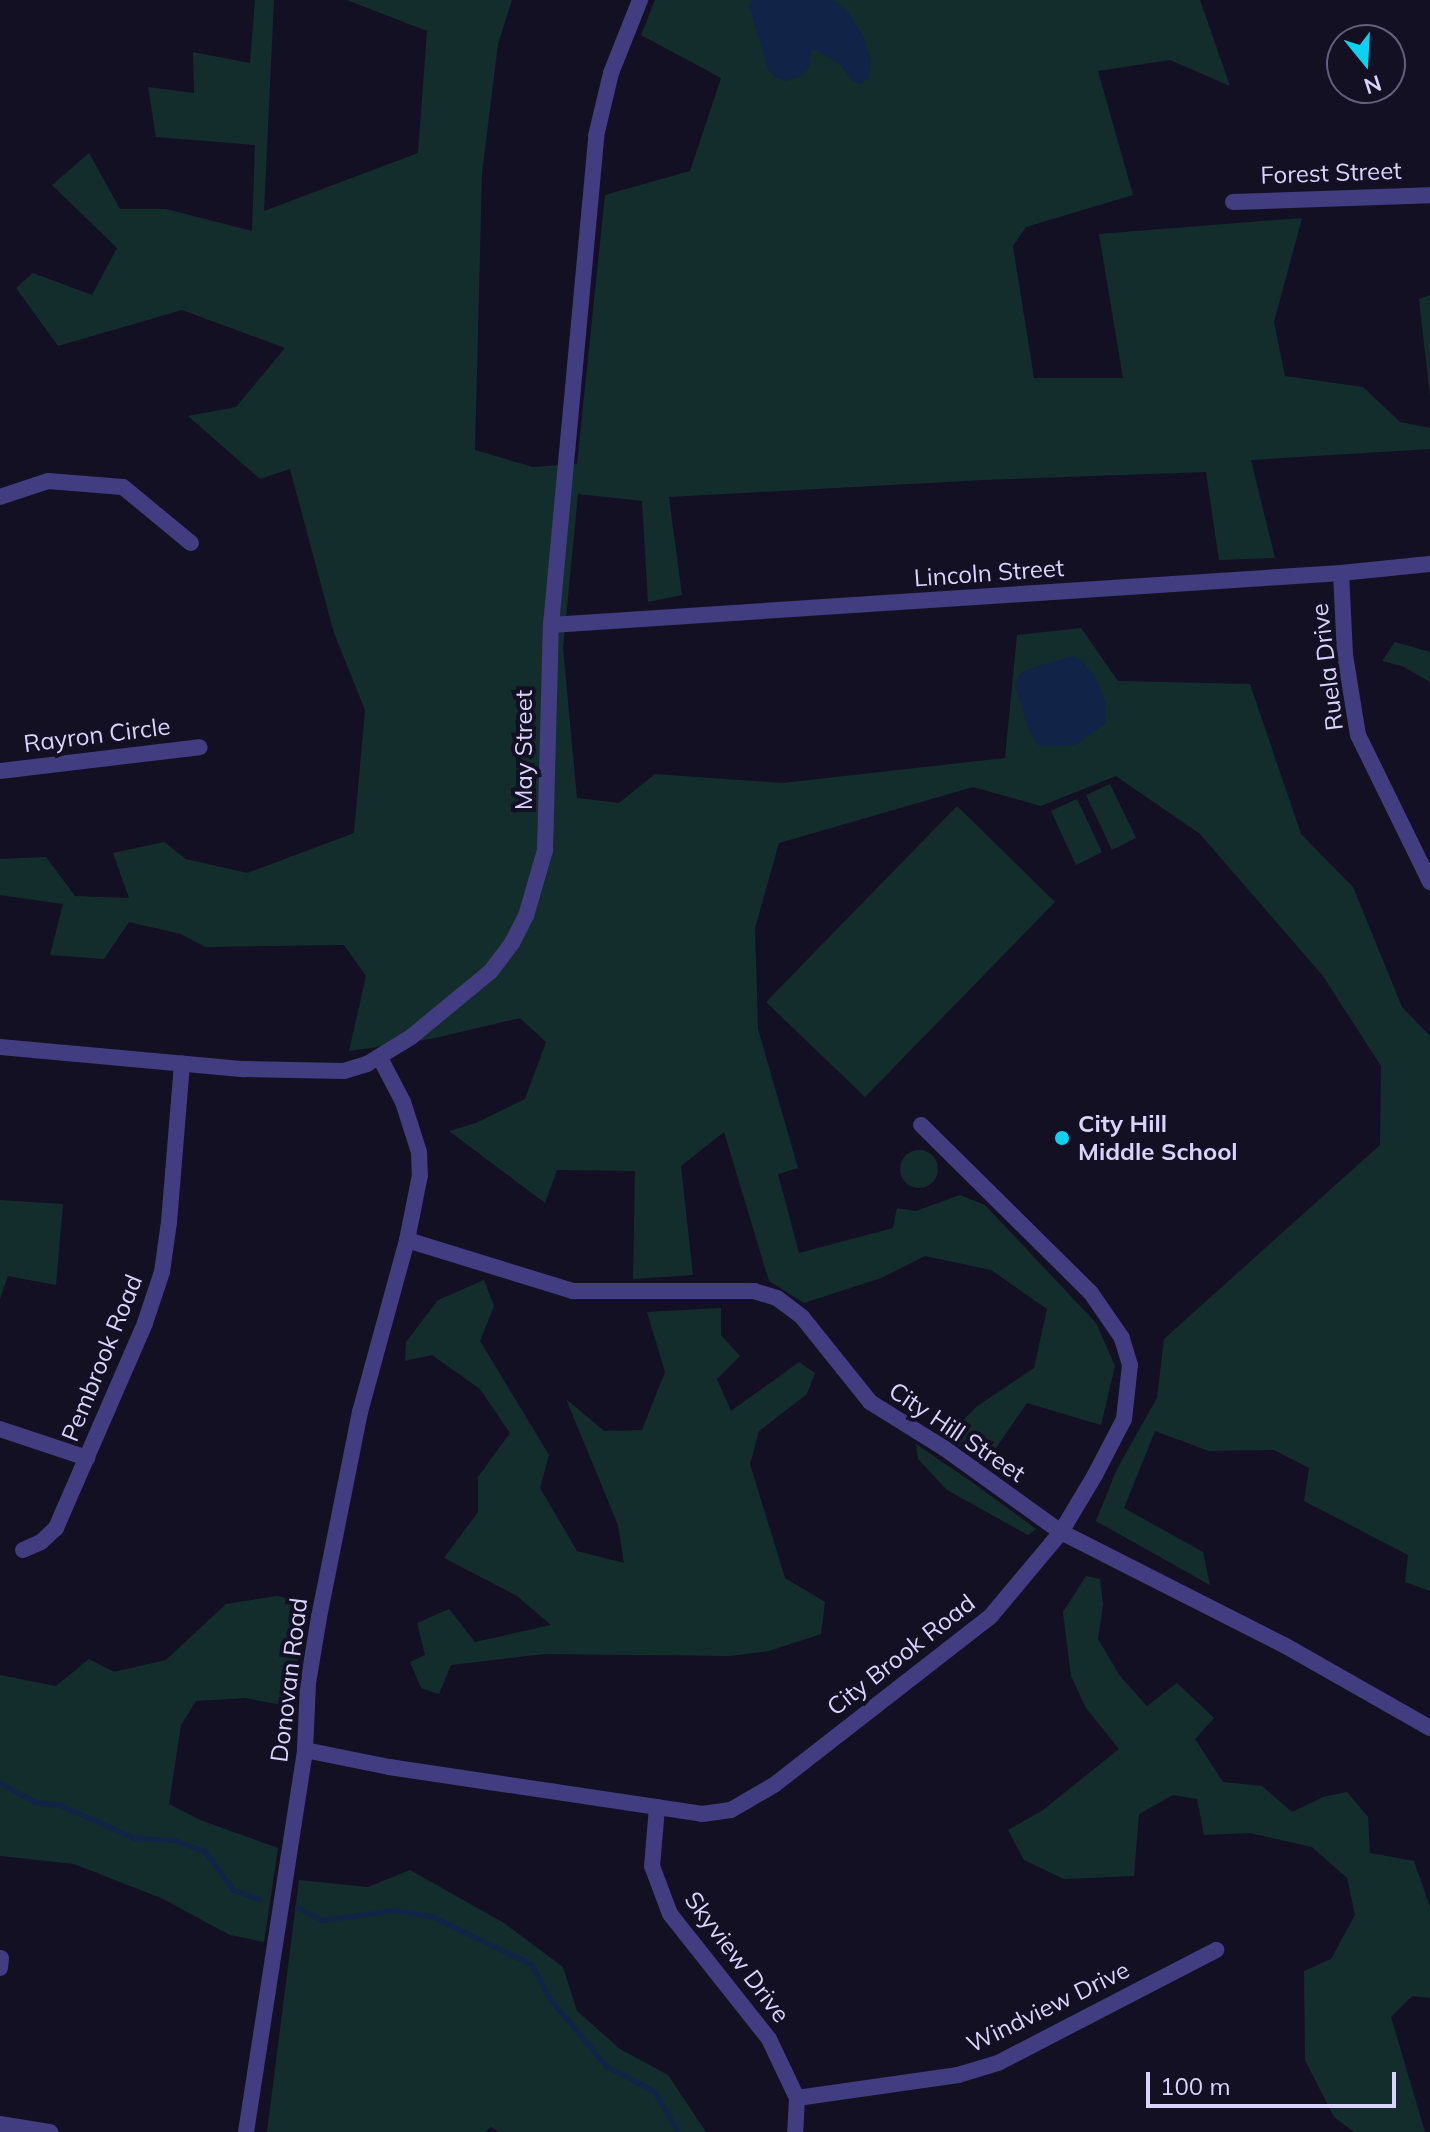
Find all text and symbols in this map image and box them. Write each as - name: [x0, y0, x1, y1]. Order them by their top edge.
- north arrow: [1326, 24, 1406, 104]
- text: N: [1361, 69, 1385, 101]
- street label: Forest Street: [1260, 156, 1402, 190]
- street label: Lincoln Street: [913, 553, 1065, 593]
- street label: Ruela Drive: [1305, 602, 1349, 732]
- street label: May Street: [510, 690, 538, 810]
- street label: Rayron Circle: [22, 712, 172, 758]
- place label: City Hill Middle School: [1078, 1110, 1238, 1166]
- marker: City Hill Middle School: [1053, 1129, 1071, 1147]
- street label: Pembrook Road: [55, 1271, 149, 1445]
- street label: City Hill Street: [884, 1376, 1030, 1488]
- street label: City Brook Road: [821, 1588, 981, 1722]
- street label: Donovan Road: [265, 1596, 313, 1764]
- street label: Skyview Drive: [678, 1886, 796, 2028]
- street label: Windview Drive: [962, 1955, 1134, 2059]
- scale bar: [1150, 2056, 1400, 2106]
- text: 100 m: [1160, 2071, 1231, 2101]

